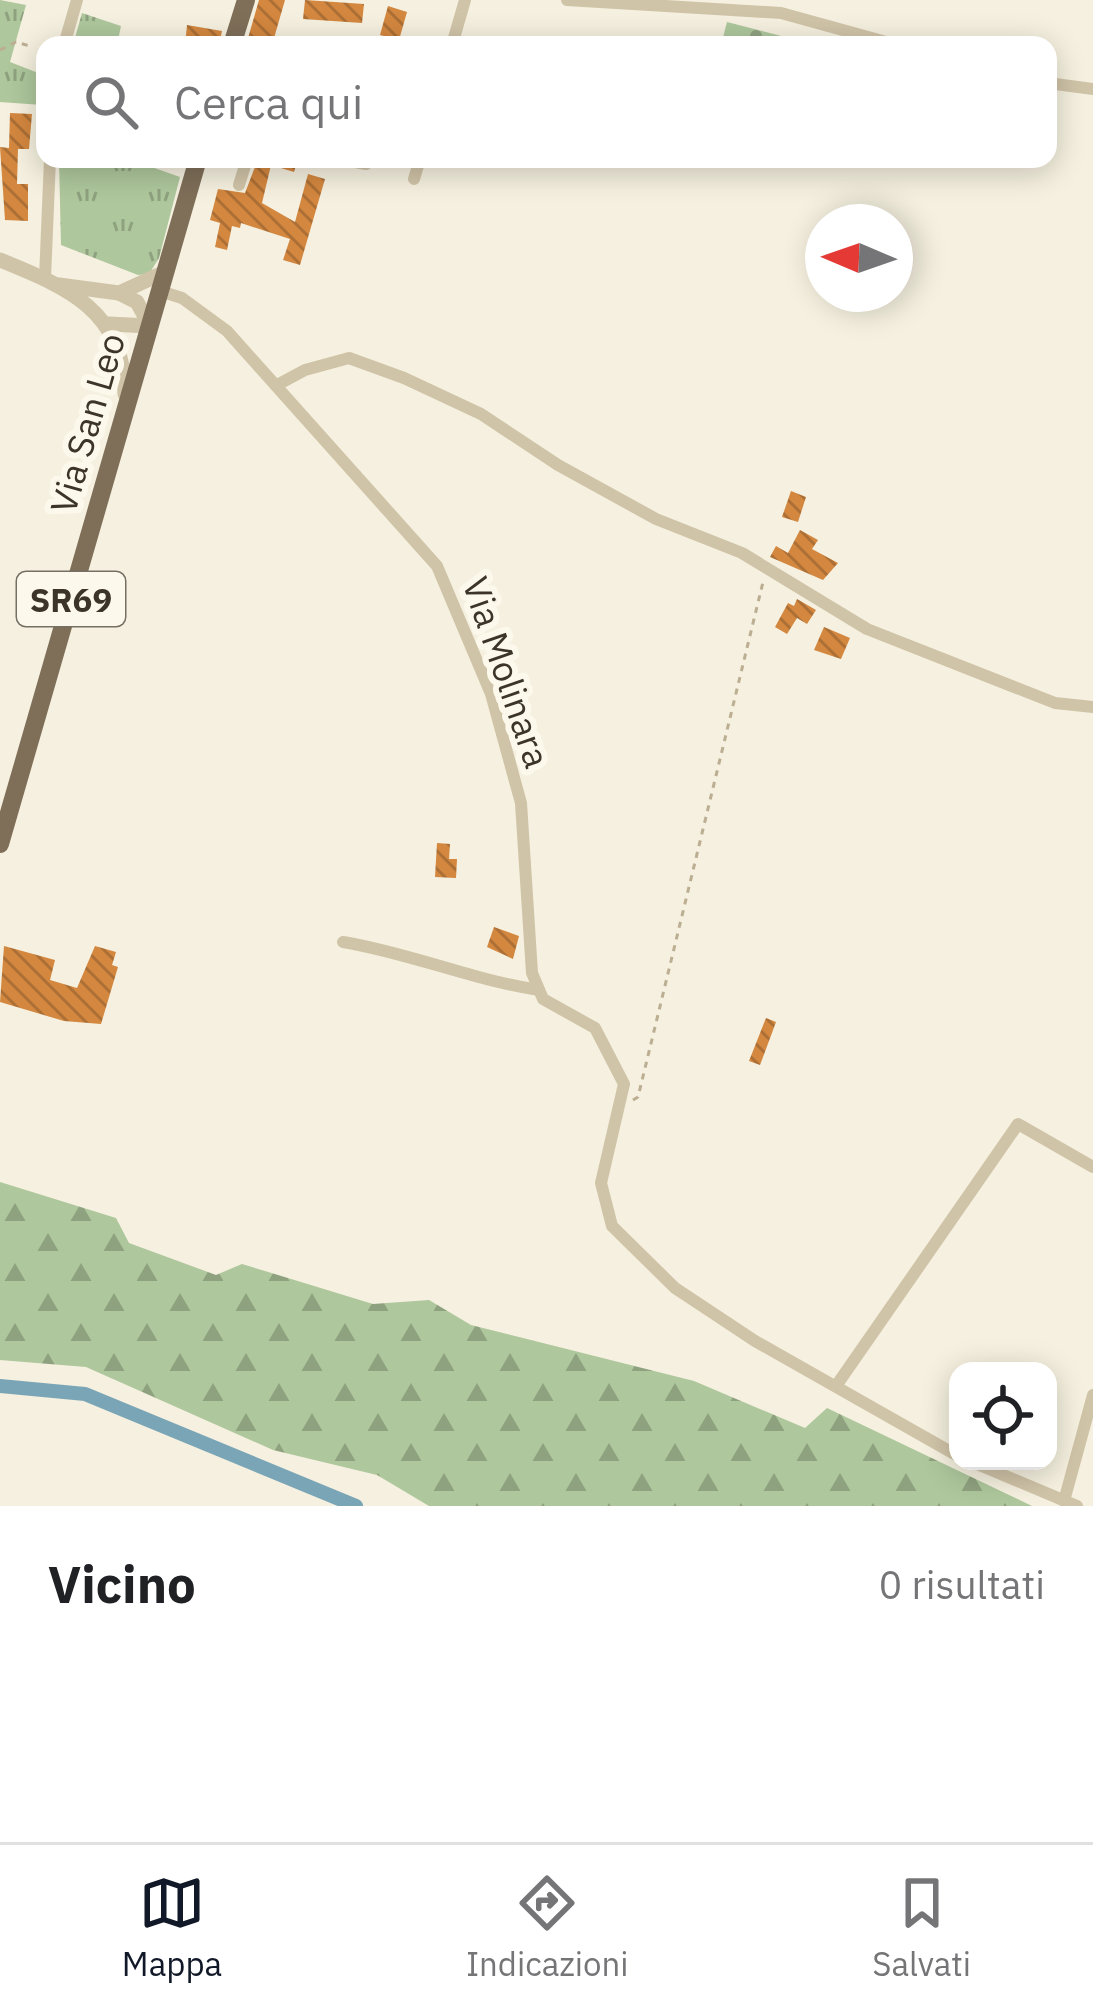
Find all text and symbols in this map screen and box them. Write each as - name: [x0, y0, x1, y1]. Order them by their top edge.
- search box: [36, 36, 1057, 168]
- icon: search: [78, 69, 144, 135]
- text: Cerca qui: [174, 73, 363, 131]
- north arrow: [805, 204, 913, 312]
- street label: Via San Leo: [39, 327, 135, 519]
- street label: Via Molinara: [452, 570, 562, 774]
- road number: SR69: [17, 572, 125, 626]
- map controls: [949, 1362, 1057, 1470]
- button: locate: [949, 1362, 1057, 1470]
- text: Vicino: [48, 1551, 196, 1617]
- text: 0 risultati: [879, 1559, 1045, 1610]
- tab: Mappa: [122, 1870, 222, 1985]
- tab: Indicazioni: [466, 1870, 629, 1985]
- tab: Salvati: [872, 1870, 971, 1985]

